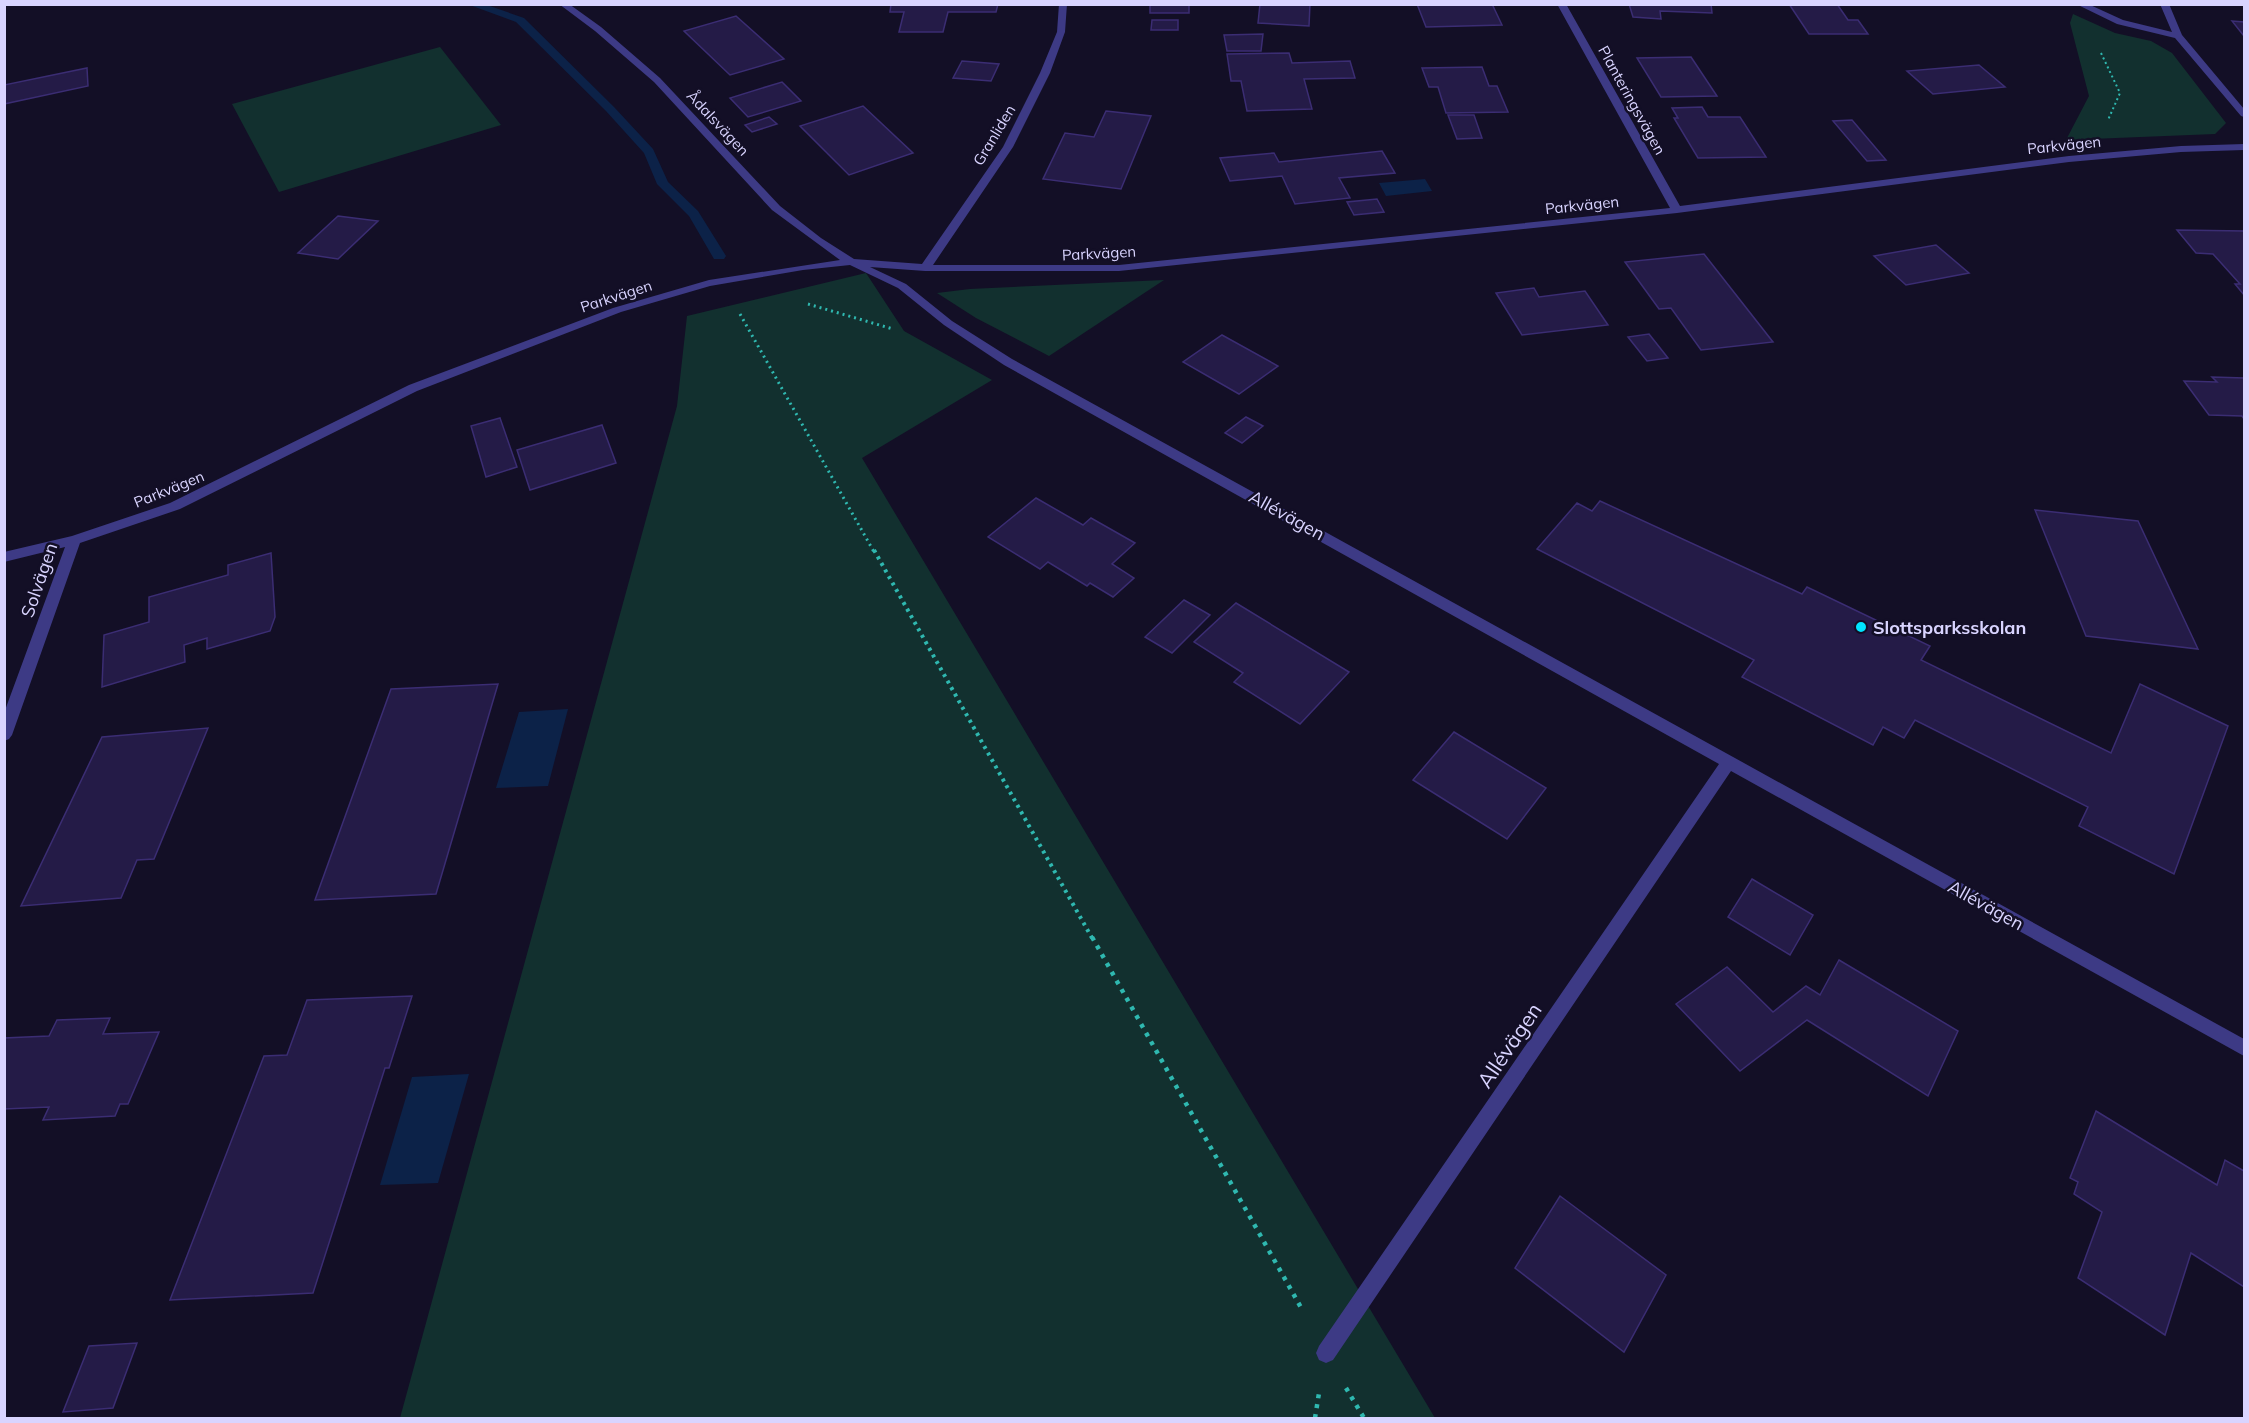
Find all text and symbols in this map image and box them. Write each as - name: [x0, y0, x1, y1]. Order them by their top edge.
- street label: Planteringsvägen: [1594, 42, 1670, 158]
- street label: Ådalsvägen: [683, 86, 754, 160]
- street label: Granliden: [969, 101, 1019, 169]
- street label: Parkvägen: [2026, 132, 2102, 158]
- street label: Parkvägen: [1544, 192, 1620, 218]
- street label: Parkvägen: [1061, 242, 1137, 264]
- street label: Parkvägen: [578, 275, 654, 317]
- street label: Parkvägen: [131, 466, 207, 512]
- street label: Allévägen: [1245, 485, 1329, 545]
- street label: Solvägen: [16, 540, 62, 620]
- place label: Slottsparksskolan: [1873, 616, 2026, 639]
- marker: Slottsparksskolan: [1854, 620, 1868, 634]
- street label: Allévägen: [1944, 875, 2028, 935]
- street label: Allévägen: [1471, 998, 1547, 1092]

